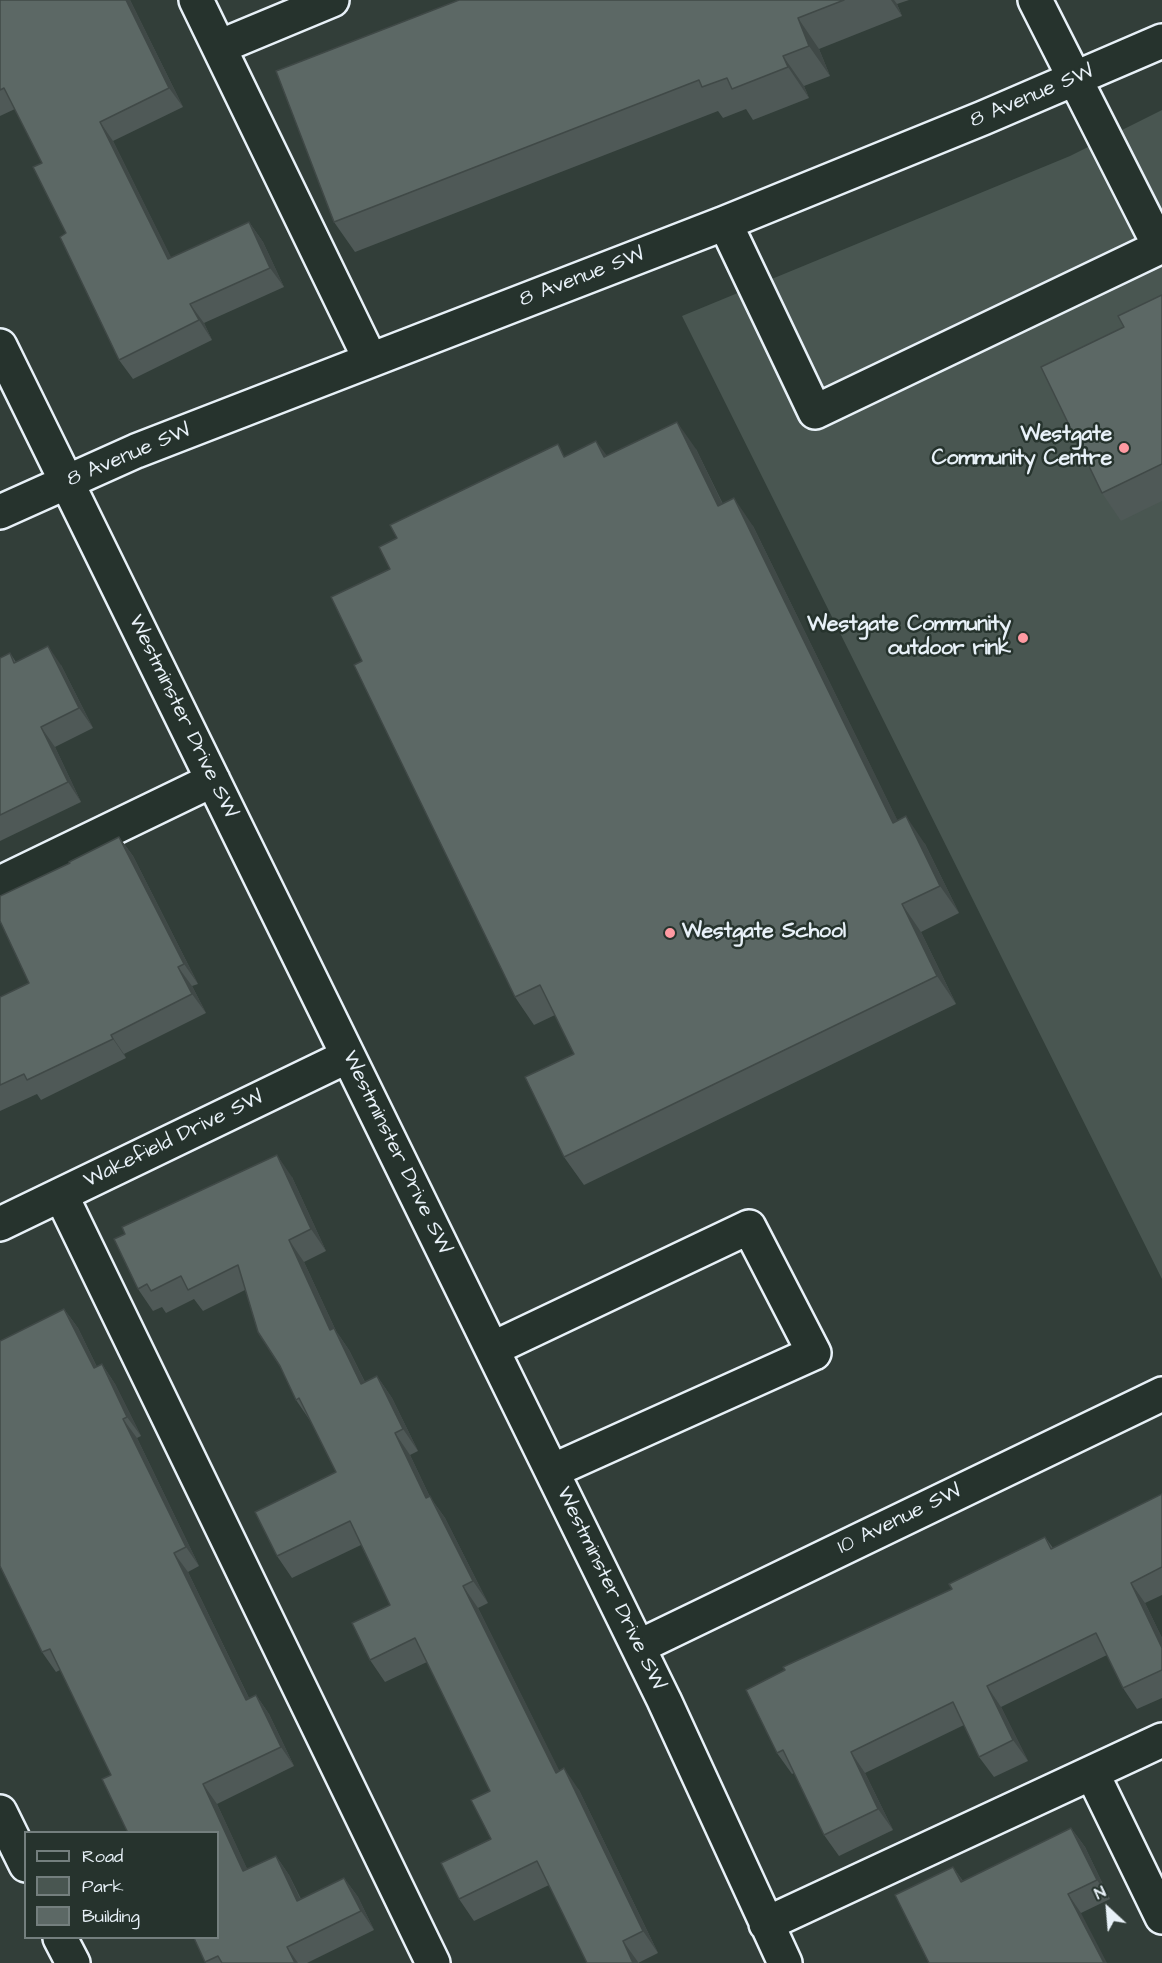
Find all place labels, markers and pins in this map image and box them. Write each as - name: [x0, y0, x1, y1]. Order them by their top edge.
- place label: Westgate Community Centre: [932, 423, 1112, 473]
- marker: Westgate Community Centre: [1117, 441, 1131, 455]
- place label: Westgate Community outdoor rink: [807, 613, 1011, 663]
- marker: Westgate Community outdoor rink: [1016, 631, 1030, 645]
- place label: Westgate School: [682, 920, 846, 946]
- marker: Westgate School: [663, 926, 677, 940]

